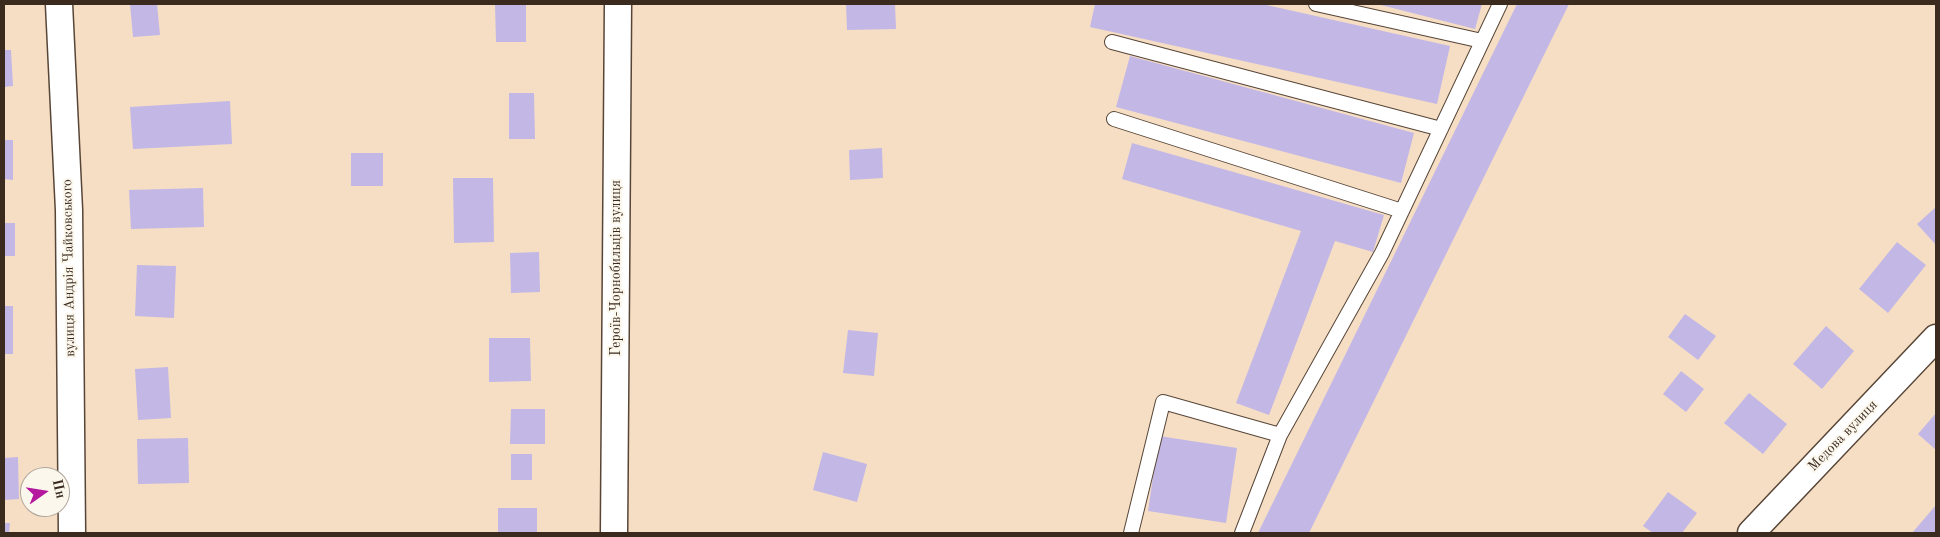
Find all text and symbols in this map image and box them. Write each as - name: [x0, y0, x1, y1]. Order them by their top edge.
- street label: вулиця Андрія Чайковського: [59, 179, 79, 357]
- street label: Героїв-Чорнобильців вулиця: [608, 180, 624, 356]
- street label: Медова вулиця: [1805, 397, 1881, 475]
- north arrow: [20, 467, 70, 517]
- text: Пн: [50, 478, 68, 500]

